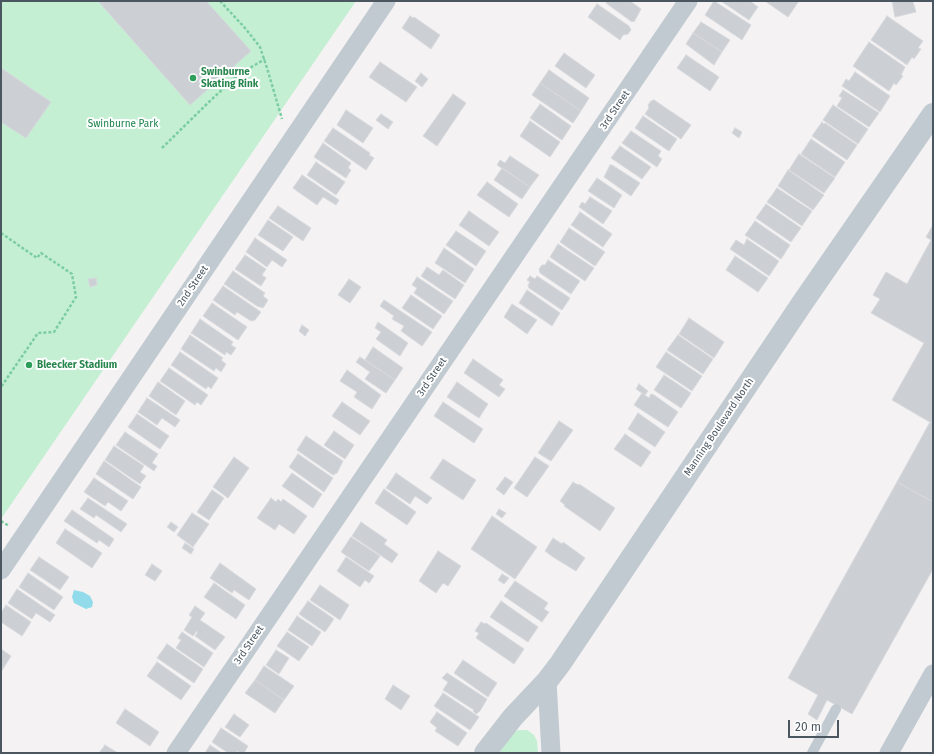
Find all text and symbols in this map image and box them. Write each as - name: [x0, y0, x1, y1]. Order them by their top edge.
- place label: Swinburne Skating Rink: [201, 66, 258, 90]
- marker: Swinburne Skating Rink: [188, 73, 198, 83]
- street label: 3rd Street: [598, 88, 632, 132]
- park label: Swinburne Park: [88, 118, 158, 130]
- street label: 2nd Street: [175, 263, 211, 309]
- street label: 3rd Street: [415, 355, 449, 399]
- place label: Bleecker Stadium: [37, 359, 117, 371]
- marker: Bleecker Stadium: [24, 360, 34, 370]
- street label: Manning Boulevard North: [682, 376, 756, 478]
- street label: 3rd Street: [232, 623, 266, 667]
- scale bar: [790, 712, 841, 738]
- text: 20 m: [795, 720, 821, 734]

